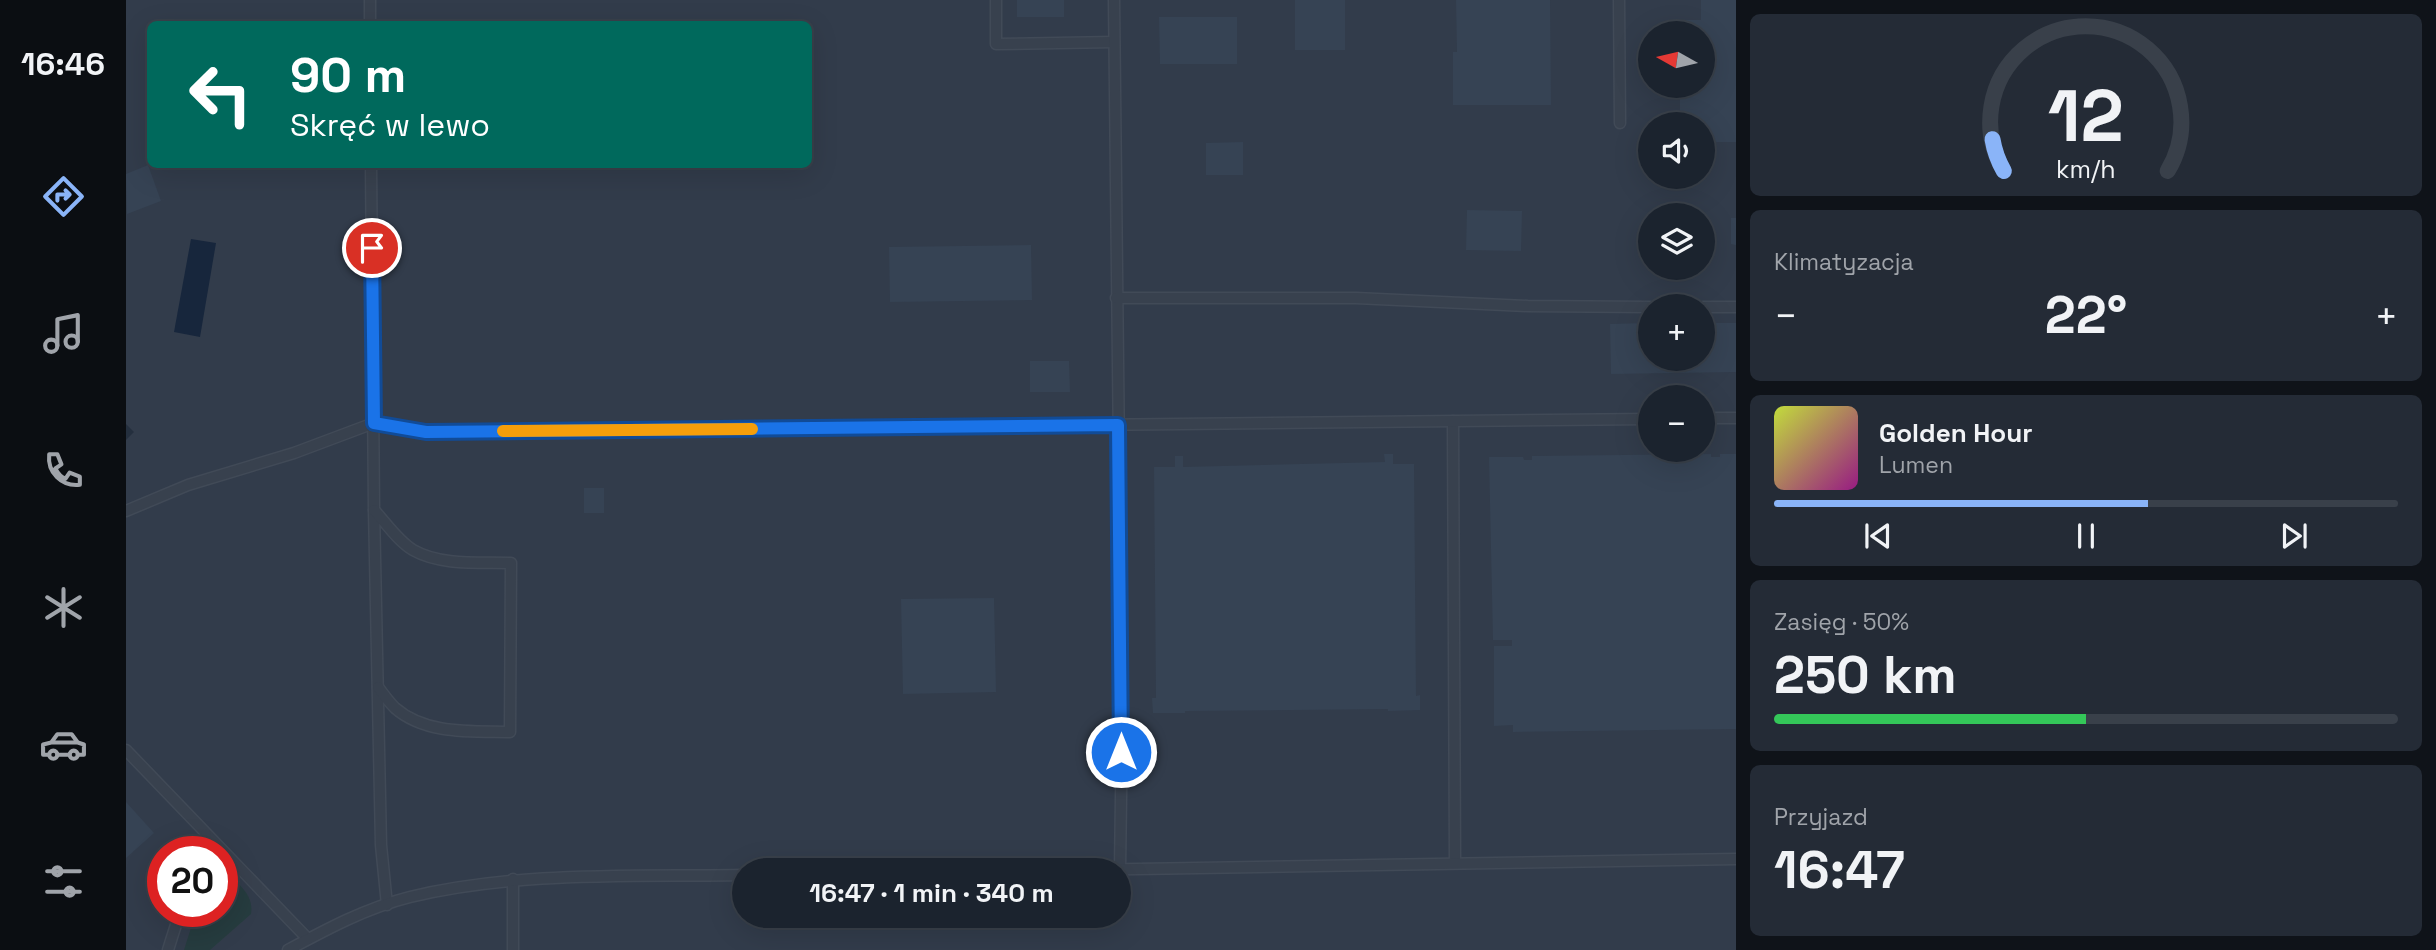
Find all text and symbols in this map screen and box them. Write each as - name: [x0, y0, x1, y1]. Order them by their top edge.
- north arrow: [1638, 21, 1715, 98]
- map controls: [1638, 21, 1715, 462]
- text: 16:46: [21, 44, 105, 84]
- text: 90 m: [290, 44, 406, 106]
- icon: left: [175, 49, 266, 140]
- text: 12: [2048, 69, 2124, 162]
- text: Skręć w lewo: [290, 105, 490, 145]
- button: sound: [1638, 112, 1715, 189]
- text: km/h: [2056, 153, 2116, 185]
- icon: directions: [39, 172, 88, 221]
- button: layers: [1638, 203, 1715, 280]
- pin: [342, 218, 402, 278]
- icon: arrive: [353, 229, 391, 267]
- text: Klimatyzacja: [1774, 247, 1914, 277]
- text: 22°: [2045, 282, 2127, 348]
- text: −: [1774, 292, 1798, 340]
- text: +: [2374, 292, 2398, 340]
- button: +: [1638, 294, 1715, 371]
- icon: music: [39, 309, 88, 358]
- button: −: [1638, 385, 1715, 462]
- text: Golden Hour: [1879, 416, 2033, 450]
- icon: phone: [39, 446, 88, 495]
- text: Lumen: [1879, 450, 1953, 480]
- icon: previous: [1859, 517, 1897, 555]
- icon: pause: [2067, 517, 2105, 555]
- icon: next: [2275, 517, 2313, 555]
- icon: climate: [39, 583, 88, 632]
- text: Zasięg · 50%: [1774, 607, 1909, 637]
- text: 250 km: [1774, 642, 1957, 708]
- position arrow: [1084, 715, 1158, 789]
- icon: car: [39, 720, 88, 769]
- text: Przyjazd: [1774, 802, 1868, 832]
- speed limit sign: 20: [147, 836, 238, 927]
- text: 16:47: [1774, 837, 1905, 903]
- icon: filters: [39, 857, 88, 906]
- text: 16:47 · 1 min · 340 m: [809, 876, 1054, 910]

